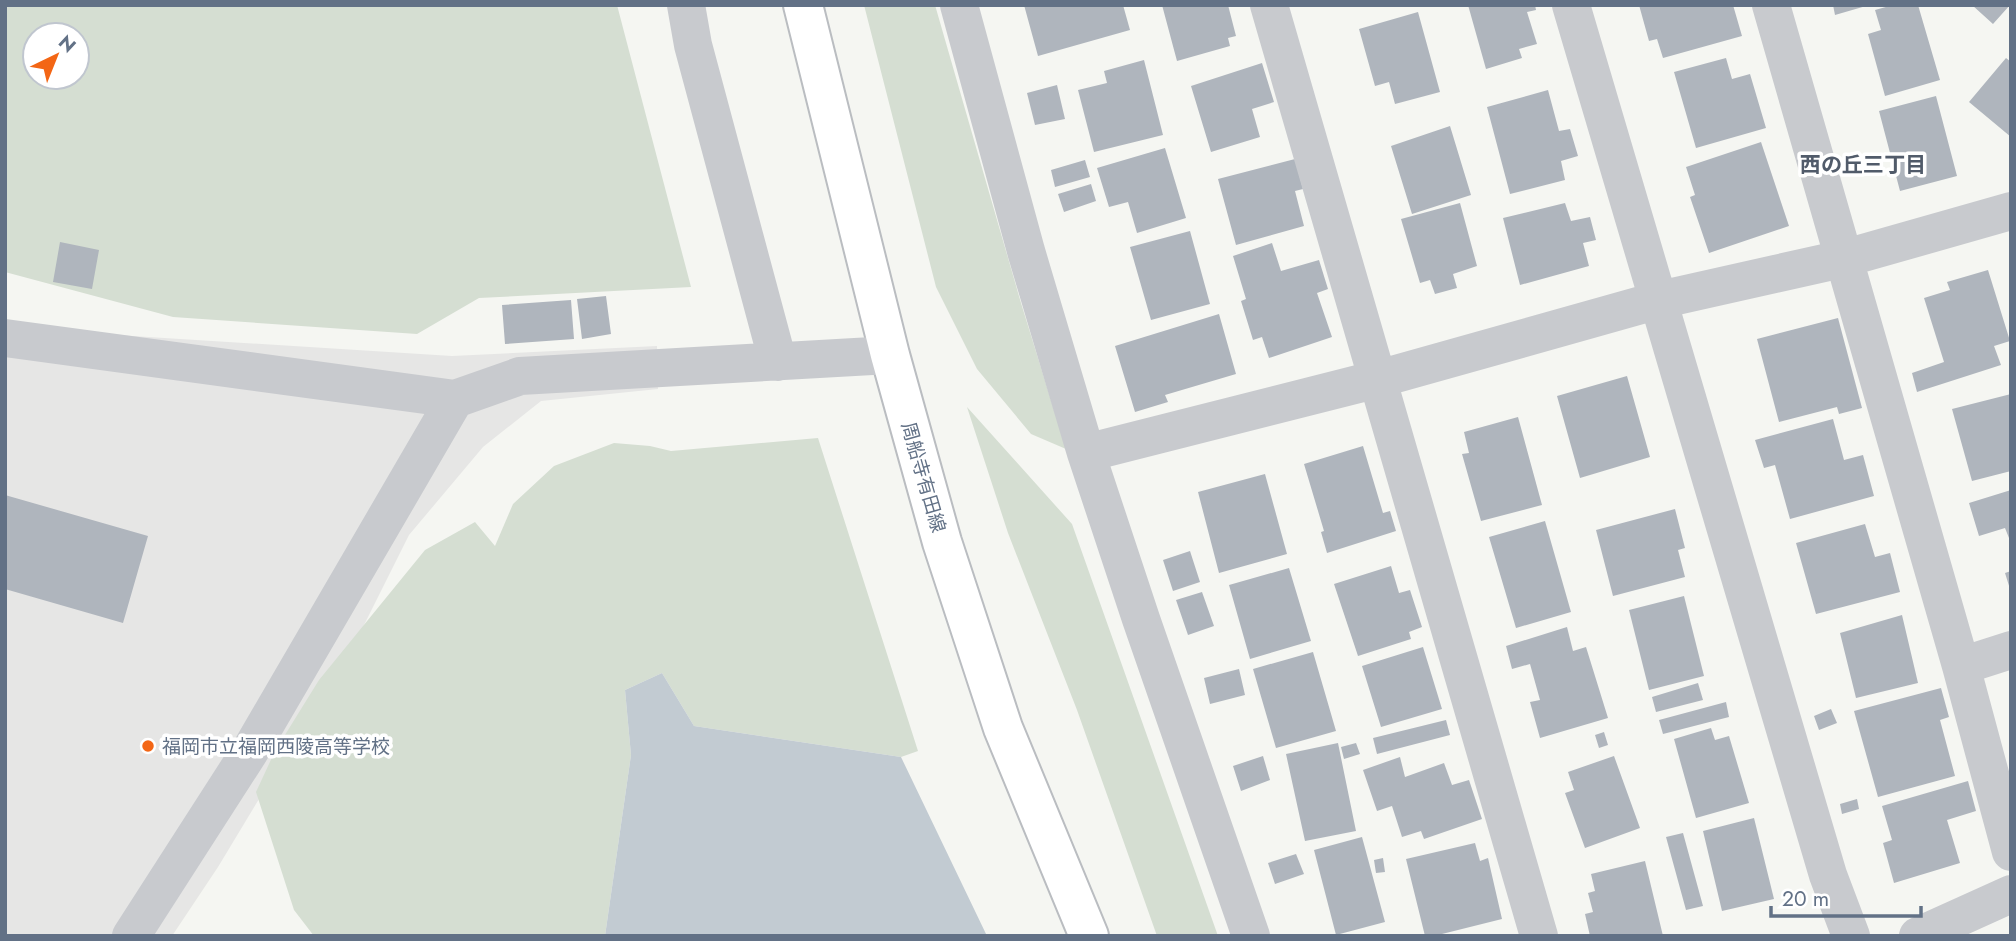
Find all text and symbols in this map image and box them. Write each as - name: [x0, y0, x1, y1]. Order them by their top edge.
- north arrow: [21, 21, 91, 91]
- text: N: [53, 29, 82, 59]
- district label: 西の丘三丁目: [1800, 150, 1926, 180]
- street label: 周船寺有田線: [895, 419, 952, 536]
- place label: 福岡市立福岡西陵高等学校: [162, 733, 390, 760]
- marker: 福岡市立福岡西陵高等学校: [140, 738, 156, 754]
- scale bar: [1771, 874, 1922, 918]
- text: 20 m: [1782, 884, 1829, 914]

